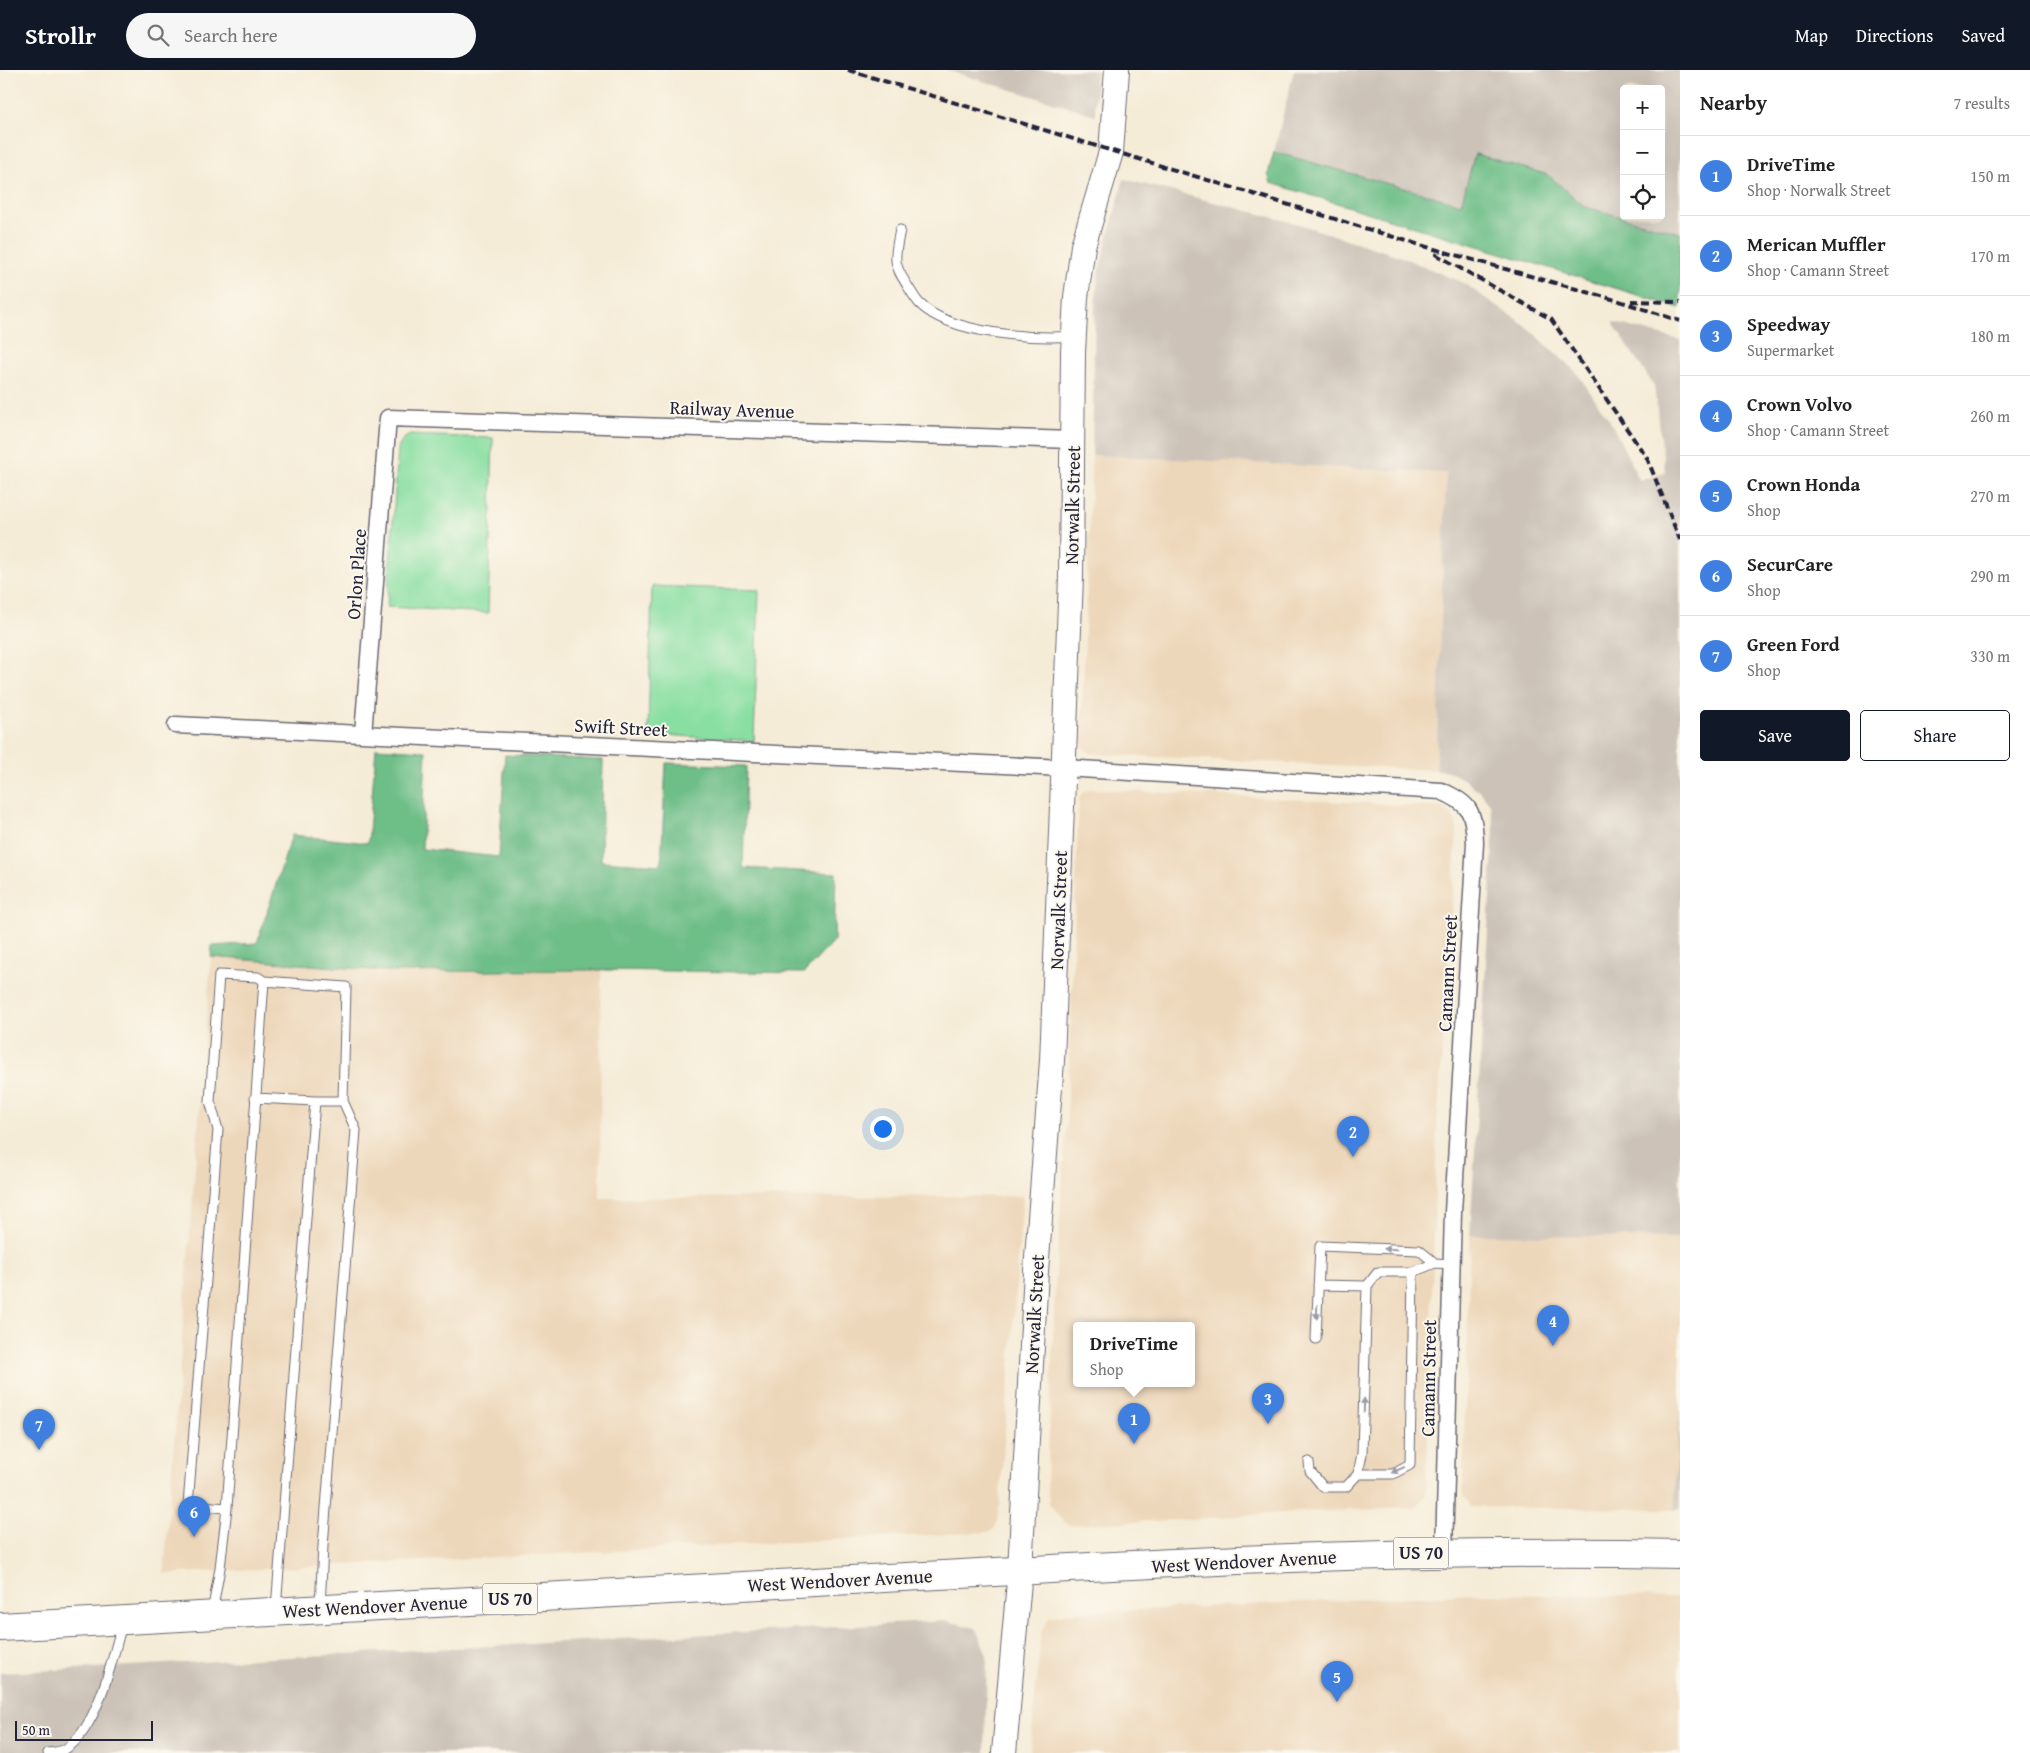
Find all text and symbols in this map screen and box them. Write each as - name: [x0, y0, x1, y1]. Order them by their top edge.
- search box: [126, 13, 476, 58]
- text: Strollr: [25, 18, 96, 53]
- icon: search: [144, 21, 172, 49]
- text: Search here: [184, 21, 278, 49]
- text: Map: [1795, 22, 1828, 49]
- text: Directions: [1856, 22, 1933, 49]
- text: Saved: [1961, 22, 2005, 49]
- map controls: [1620, 85, 1665, 220]
- button: +: [1620, 85, 1665, 130]
- text: Nearby: [1700, 87, 1767, 118]
- text: 7 results: [1953, 91, 2010, 115]
- button: −: [1620, 130, 1665, 175]
- text: DriveTime: [1747, 150, 1835, 178]
- text: 1: [1712, 164, 1720, 188]
- text: 150 m: [1970, 164, 2010, 188]
- button: locate: [1620, 175, 1665, 220]
- text: Shop · Norwalk Street: [1747, 178, 1891, 202]
- text: Merican Muffler: [1747, 230, 1886, 258]
- text: 2: [1712, 244, 1720, 268]
- text: 170 m: [1970, 244, 2010, 268]
- text: Shop · Camann Street: [1747, 258, 1889, 282]
- text: Speedway: [1747, 310, 1830, 338]
- text: 3: [1712, 324, 1720, 348]
- text: 180 m: [1970, 324, 2010, 348]
- text: Supermarket: [1747, 338, 1834, 362]
- text: Crown Volvo: [1747, 390, 1852, 418]
- street label: Railway Avenue: [669, 393, 795, 425]
- text: 4: [1712, 404, 1720, 428]
- text: 260 m: [1970, 404, 2010, 428]
- text: Shop · Camann Street: [1747, 418, 1889, 442]
- street label: Norwalk Street: [1057, 445, 1087, 565]
- text: Crown Honda: [1747, 470, 1860, 498]
- text: 5: [1712, 484, 1720, 508]
- text: 270 m: [1970, 484, 2010, 508]
- text: Shop: [1747, 498, 1781, 522]
- street label: Orlon Place: [339, 527, 373, 620]
- text: SecurCare: [1747, 550, 1833, 578]
- text: 6: [1712, 564, 1720, 588]
- text: 290 m: [1970, 564, 2010, 588]
- text: Shop: [1747, 578, 1781, 602]
- text: Green Ford: [1747, 630, 1840, 658]
- text: 7: [1712, 644, 1720, 668]
- text: 330 m: [1970, 644, 2010, 668]
- text: Shop: [1747, 658, 1781, 682]
- button: Save: [1700, 710, 1850, 761]
- button: Share: [1860, 710, 2010, 761]
- street label: Swift Street: [574, 711, 669, 743]
- street label: Norwalk Street: [1042, 850, 1074, 970]
- street label: Camann Street: [1430, 913, 1464, 1032]
- your location: [870, 1116, 896, 1142]
- pin: 2: [1337, 1116, 1369, 1157]
- one-way arrow: [1383, 1245, 1399, 1253]
- street label: Norwalk Street: [1017, 1253, 1051, 1374]
- one-way arrow: [1313, 1304, 1321, 1320]
- pin: 4: [1537, 1305, 1569, 1346]
- street label: Camann Street: [1413, 1319, 1443, 1437]
- popup: [1073, 1322, 1195, 1387]
- text: DriveTime: [1090, 1329, 1178, 1357]
- text: Shop: [1090, 1357, 1123, 1381]
- pin: 3: [1252, 1383, 1284, 1424]
- one-way arrow: [1360, 1397, 1368, 1413]
- pin: 1: [1118, 1403, 1150, 1444]
- pin: 7: [23, 1409, 55, 1450]
- one-way arrow: [1391, 1467, 1405, 1475]
- pin: 6: [178, 1496, 210, 1537]
- road number: US 70: [1394, 1538, 1448, 1569]
- street label: West Wendover Avenue: [1151, 1542, 1337, 1580]
- street label: West Wendover Avenue: [747, 1561, 933, 1599]
- road number: US 70: [482, 1584, 538, 1615]
- street label: West Wendover Avenue: [282, 1587, 468, 1625]
- pin: 5: [1321, 1661, 1353, 1702]
- scale bar: [15, 1718, 152, 1741]
- text: 50 m: [22, 1720, 50, 1740]

